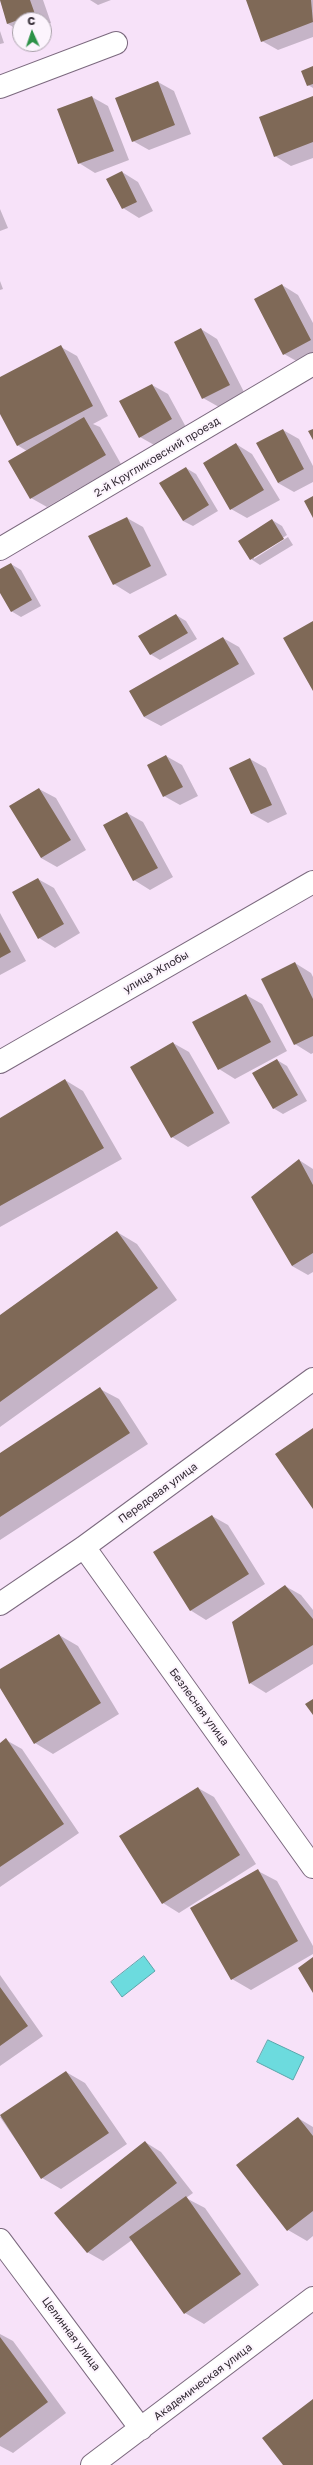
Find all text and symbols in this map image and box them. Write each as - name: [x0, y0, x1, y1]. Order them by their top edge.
- north arrow: [12, 12, 52, 52]
- text: С: [27, 14, 36, 27]
- street label: 2-й Кругликовский проезд: [92, 414, 222, 500]
- street label: улица Жлобы: [121, 948, 191, 996]
- street label: Передовая улица: [116, 1460, 200, 1526]
- street label: Безлесная улица: [166, 1666, 232, 1748]
- street label: Целинная улица: [39, 2295, 103, 2373]
- street label: Академическая улица: [151, 2341, 255, 2423]

